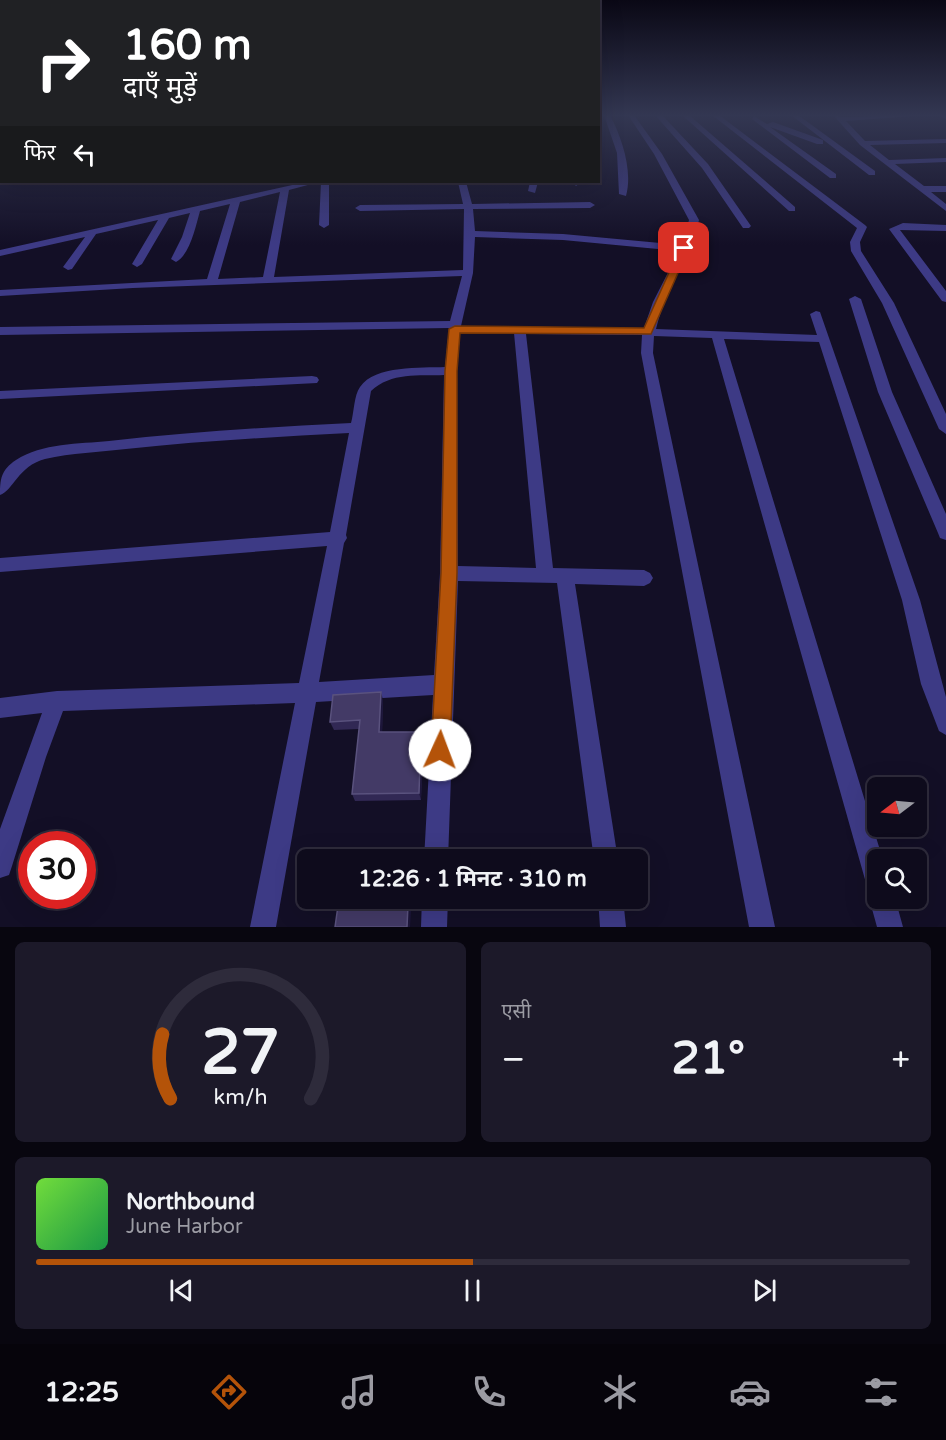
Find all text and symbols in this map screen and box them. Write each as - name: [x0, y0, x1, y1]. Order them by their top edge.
- text: 160 m: [123, 20, 252, 71]
- icon: right: [24, 24, 102, 102]
- text: दाएँ मुड़ें: [123, 71, 197, 104]
- icon: left: [68, 138, 101, 171]
- text: फिर: [24, 140, 56, 166]
- pin: [658, 222, 709, 273]
- icon: arrive: [667, 231, 700, 264]
- position arrow: [408, 718, 472, 782]
- north arrow: [867, 777, 927, 837]
- map controls: [867, 777, 927, 909]
- speed limit sign: 30: [18, 831, 96, 909]
- button: search: [867, 849, 927, 909]
- text: 12:26 · 1 मिनट · 310 m: [358, 866, 587, 892]
- text: एसी: [502, 1000, 531, 1024]
- text: 27: [201, 1016, 279, 1091]
- text: 21°: [671, 1032, 745, 1086]
- text: −: [502, 1040, 525, 1079]
- text: +: [891, 1040, 910, 1079]
- text: km/h: [213, 1084, 267, 1110]
- text: Northbound: [126, 1189, 255, 1215]
- text: June Harbor: [126, 1215, 243, 1239]
- icon: previous: [165, 1274, 198, 1307]
- icon: pause: [456, 1274, 489, 1307]
- icon: next: [748, 1274, 781, 1307]
- icon: directions: [208, 1371, 250, 1413]
- icon: music: [338, 1371, 380, 1413]
- icon: phone: [468, 1371, 510, 1413]
- icon: climate: [599, 1371, 641, 1413]
- icon: car: [729, 1371, 771, 1413]
- icon: filters: [860, 1371, 902, 1413]
- text: 12:25: [44, 1376, 119, 1409]

